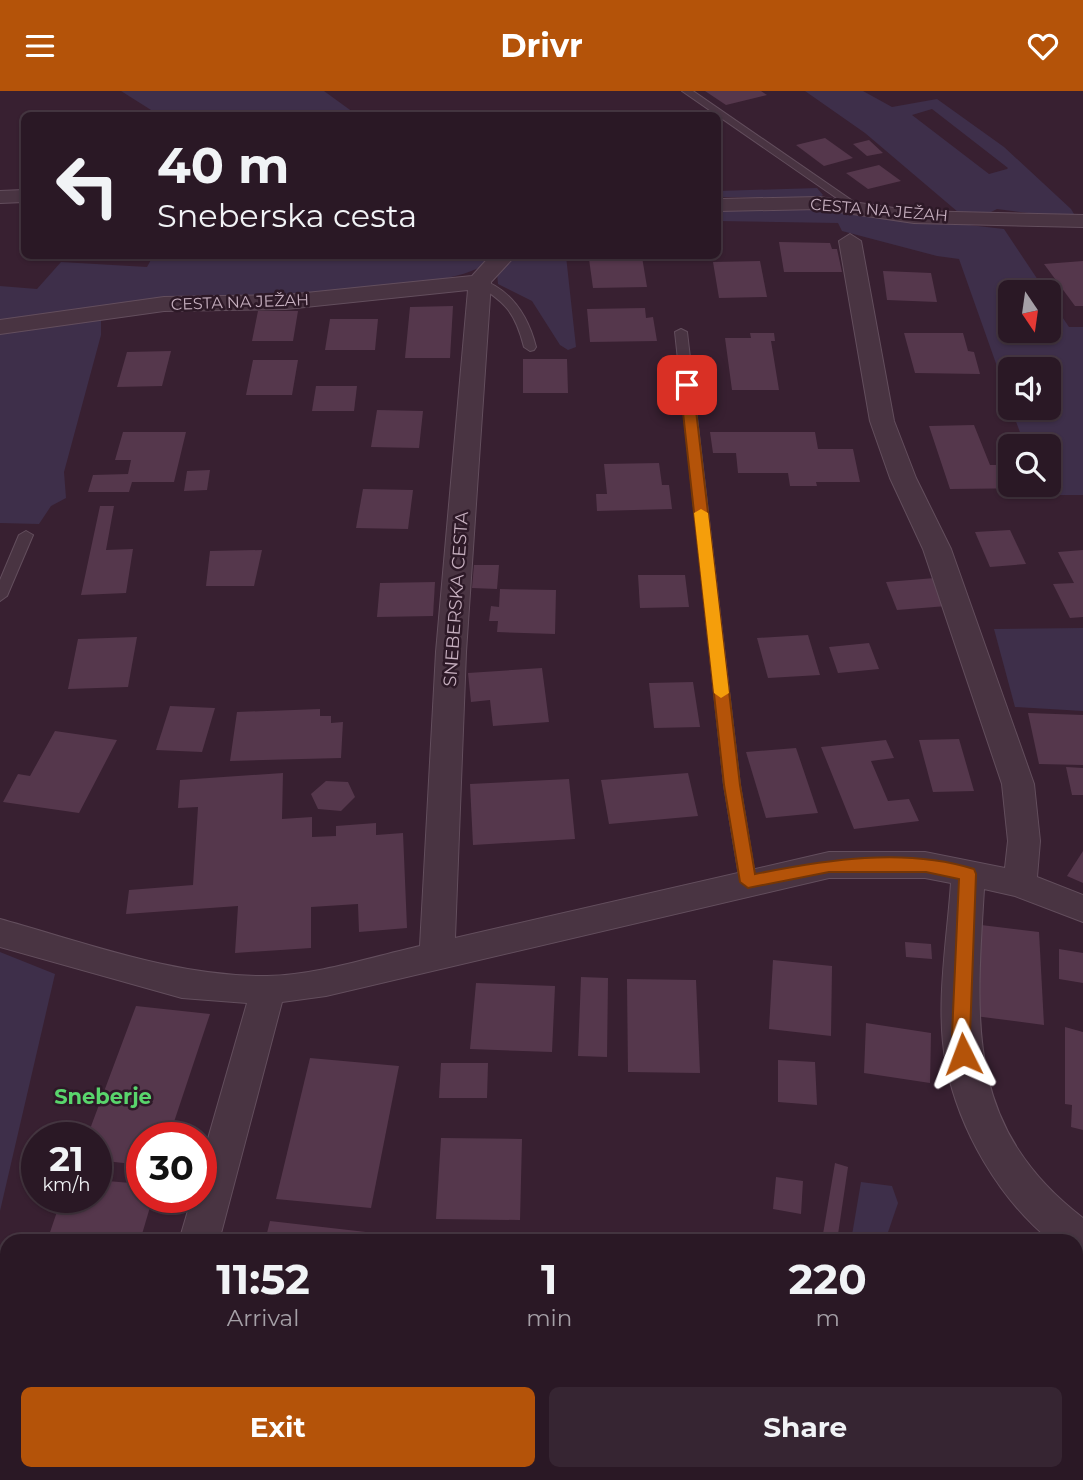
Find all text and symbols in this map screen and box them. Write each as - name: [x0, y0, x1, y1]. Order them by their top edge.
- text: Drivr: [500, 26, 583, 65]
- icon: menu: [21, 27, 59, 65]
- icon: heart: [1024, 27, 1062, 65]
- text: 40 m: [157, 136, 289, 195]
- icon: left: [42, 140, 133, 231]
- street label: CESTA NA JEŽAH: [809, 195, 949, 225]
- text: Sneberska cesta: [157, 196, 417, 235]
- north arrow: [998, 280, 1060, 343]
- map controls: [998, 280, 1061, 497]
- street label: CESTA NA JEŽAH: [171, 290, 309, 314]
- pin: [657, 355, 717, 415]
- button: sound: [998, 357, 1061, 420]
- icon: arrive: [668, 366, 706, 404]
- button: search: [998, 434, 1061, 497]
- street label: SNEBERSKA CESTA: [439, 511, 473, 687]
- position arrow: [926, 1017, 1000, 1091]
- district label: Sneberje: [54, 1084, 152, 1109]
- speed limit sign: 30: [126, 1122, 217, 1213]
- text: 21: [49, 1137, 84, 1180]
- text: km/h: [42, 1174, 91, 1196]
- text: 11:52: [216, 1253, 310, 1305]
- text: 1: [541, 1253, 557, 1305]
- text: 220: [789, 1253, 867, 1305]
- text: Arrival: [227, 1304, 299, 1332]
- text: min: [526, 1304, 572, 1332]
- text: m: [815, 1304, 840, 1332]
- button: Exit: [21, 1387, 535, 1467]
- button: Share: [549, 1387, 1062, 1467]

